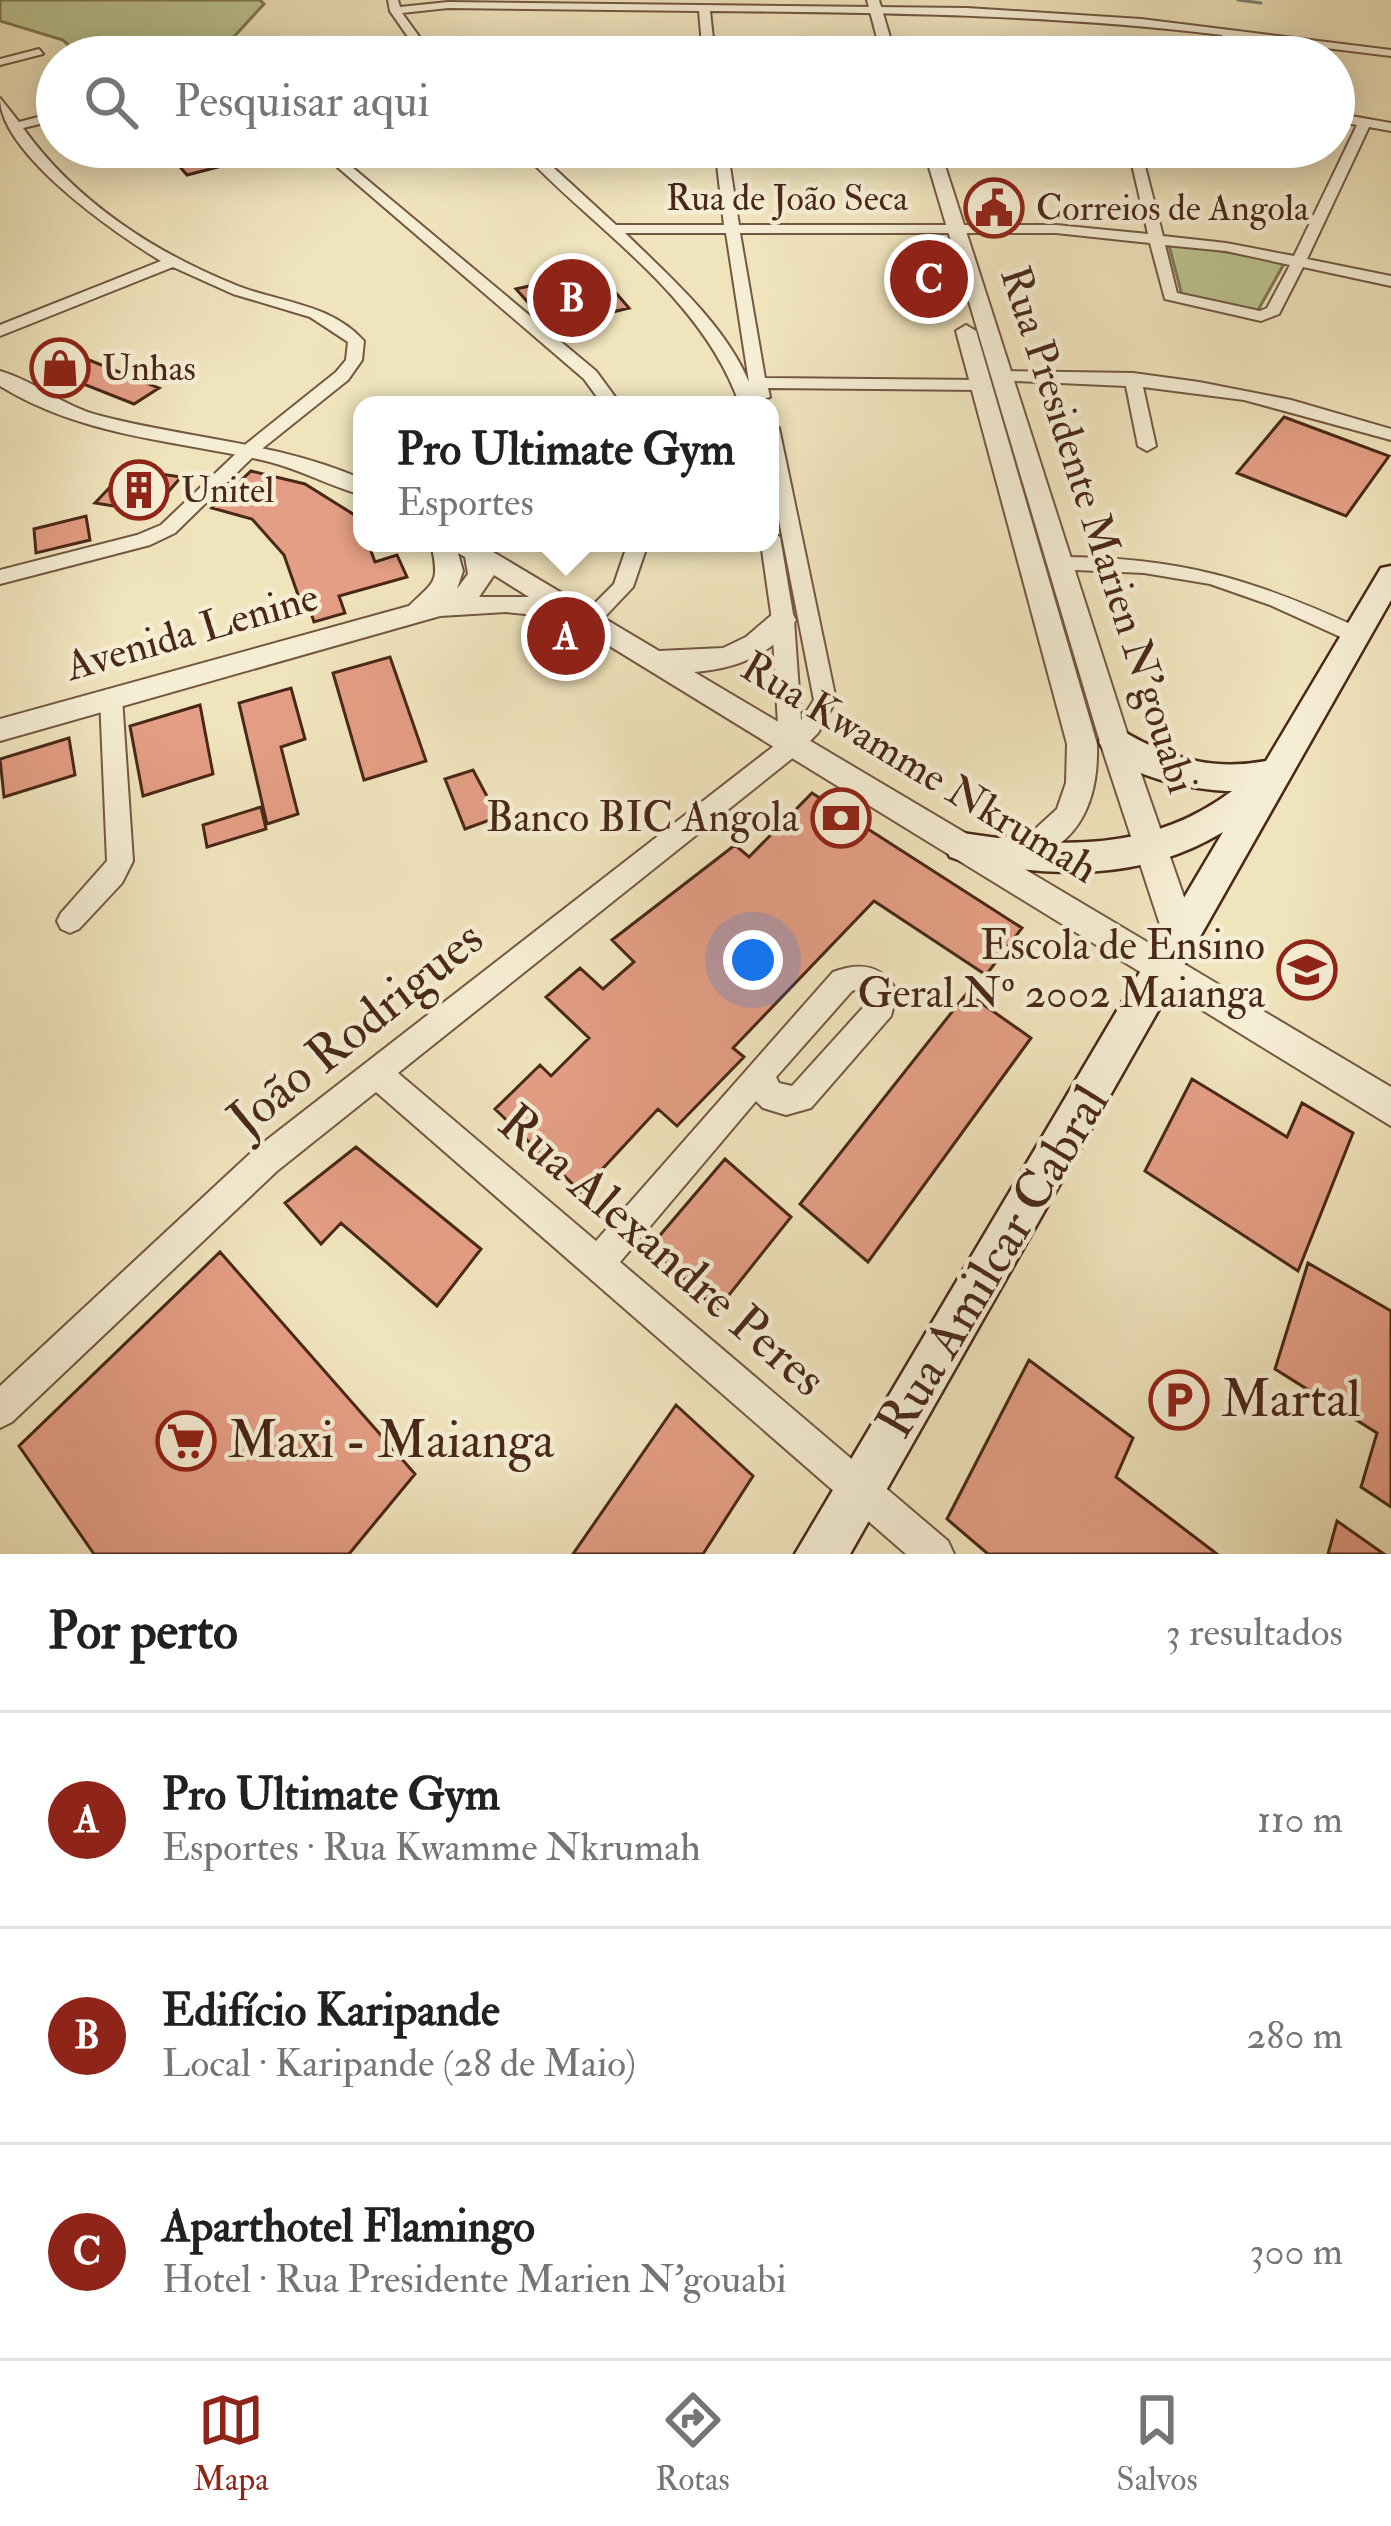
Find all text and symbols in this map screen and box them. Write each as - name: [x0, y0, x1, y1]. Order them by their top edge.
- search box: [36, 36, 1355, 168]
- icon: search: [78, 69, 144, 135]
- text: Pesquisar aqui: [174, 74, 430, 130]
- street label: Rua de João Seca: [666, 176, 909, 221]
- public building icon: Correios de Angola: [963, 177, 1025, 239]
- place label: Correios de Angola: [1036, 186, 1310, 231]
- pin: C: [890, 234, 968, 324]
- pin: B: [533, 253, 611, 343]
- street label: Rua Presidente Marien N'gouabi: [988, 260, 1208, 800]
- shop icon: Unhas: [29, 337, 91, 399]
- place label: Unhas: [102, 346, 196, 391]
- popup: [353, 396, 779, 552]
- text: Pro Ultimate Gym: [397, 422, 735, 478]
- building icon: Unitel: [108, 459, 170, 521]
- place label: Unitel: [181, 468, 274, 513]
- text: Esportes: [397, 478, 534, 527]
- street label: Avenida Lenine: [59, 571, 324, 693]
- pin: A: [527, 591, 605, 681]
- street label: Rua Kwamme Nkrumah: [731, 641, 1107, 895]
- bank icon: Banco BIC Angola: [810, 787, 872, 849]
- place label: Banco BIC Angola: [486, 792, 800, 844]
- street label: João Rodrigues: [214, 907, 496, 1152]
- place label: Escola de Ensino Geral Nº 2002 Maianga: [857, 920, 1266, 1020]
- your location: [723, 930, 783, 990]
- school or university icon: Escola de Ensino Geral Nº 2002 Maianga: [1276, 939, 1338, 1001]
- street label: Rua Amilcar Cabral: [863, 1074, 1123, 1450]
- street label: Rua Alexandre Peres: [485, 1091, 839, 1411]
- place label: Martal: [1221, 1368, 1361, 1432]
- parking icon: Martal: [1148, 1369, 1210, 1431]
- place label: Maxi - Maianga: [228, 1409, 555, 1473]
- supermarket icon: Maxi - Maianga: [155, 1410, 217, 1472]
- text: Por perto: [48, 1600, 238, 1664]
- text: 3 resultados: [1166, 1608, 1343, 1657]
- text: Pro Ultimate Gym: [162, 1767, 500, 1823]
- text: A: [75, 1795, 99, 1844]
- text: 110 m: [1257, 1795, 1343, 1844]
- text: Esportes · Rua Kwamme Nkrumah: [162, 1823, 701, 1872]
- text: Edifício Karipande: [162, 1983, 500, 2039]
- text: B: [74, 2011, 100, 2060]
- text: 280 m: [1246, 2011, 1343, 2060]
- text: Local · Karipande (28 de Maio): [162, 2039, 636, 2088]
- text: Aparthotel Flamingo: [162, 2199, 535, 2255]
- text: C: [73, 2227, 101, 2276]
- text: 300 m: [1250, 2227, 1343, 2276]
- text: Hotel · Rua Presidente Marien N'gouabi: [162, 2255, 787, 2304]
- tab: Mapa: [193, 2387, 269, 2500]
- tab: Rotas: [655, 2387, 730, 2500]
- tab: Salvos: [1116, 2387, 1198, 2500]

